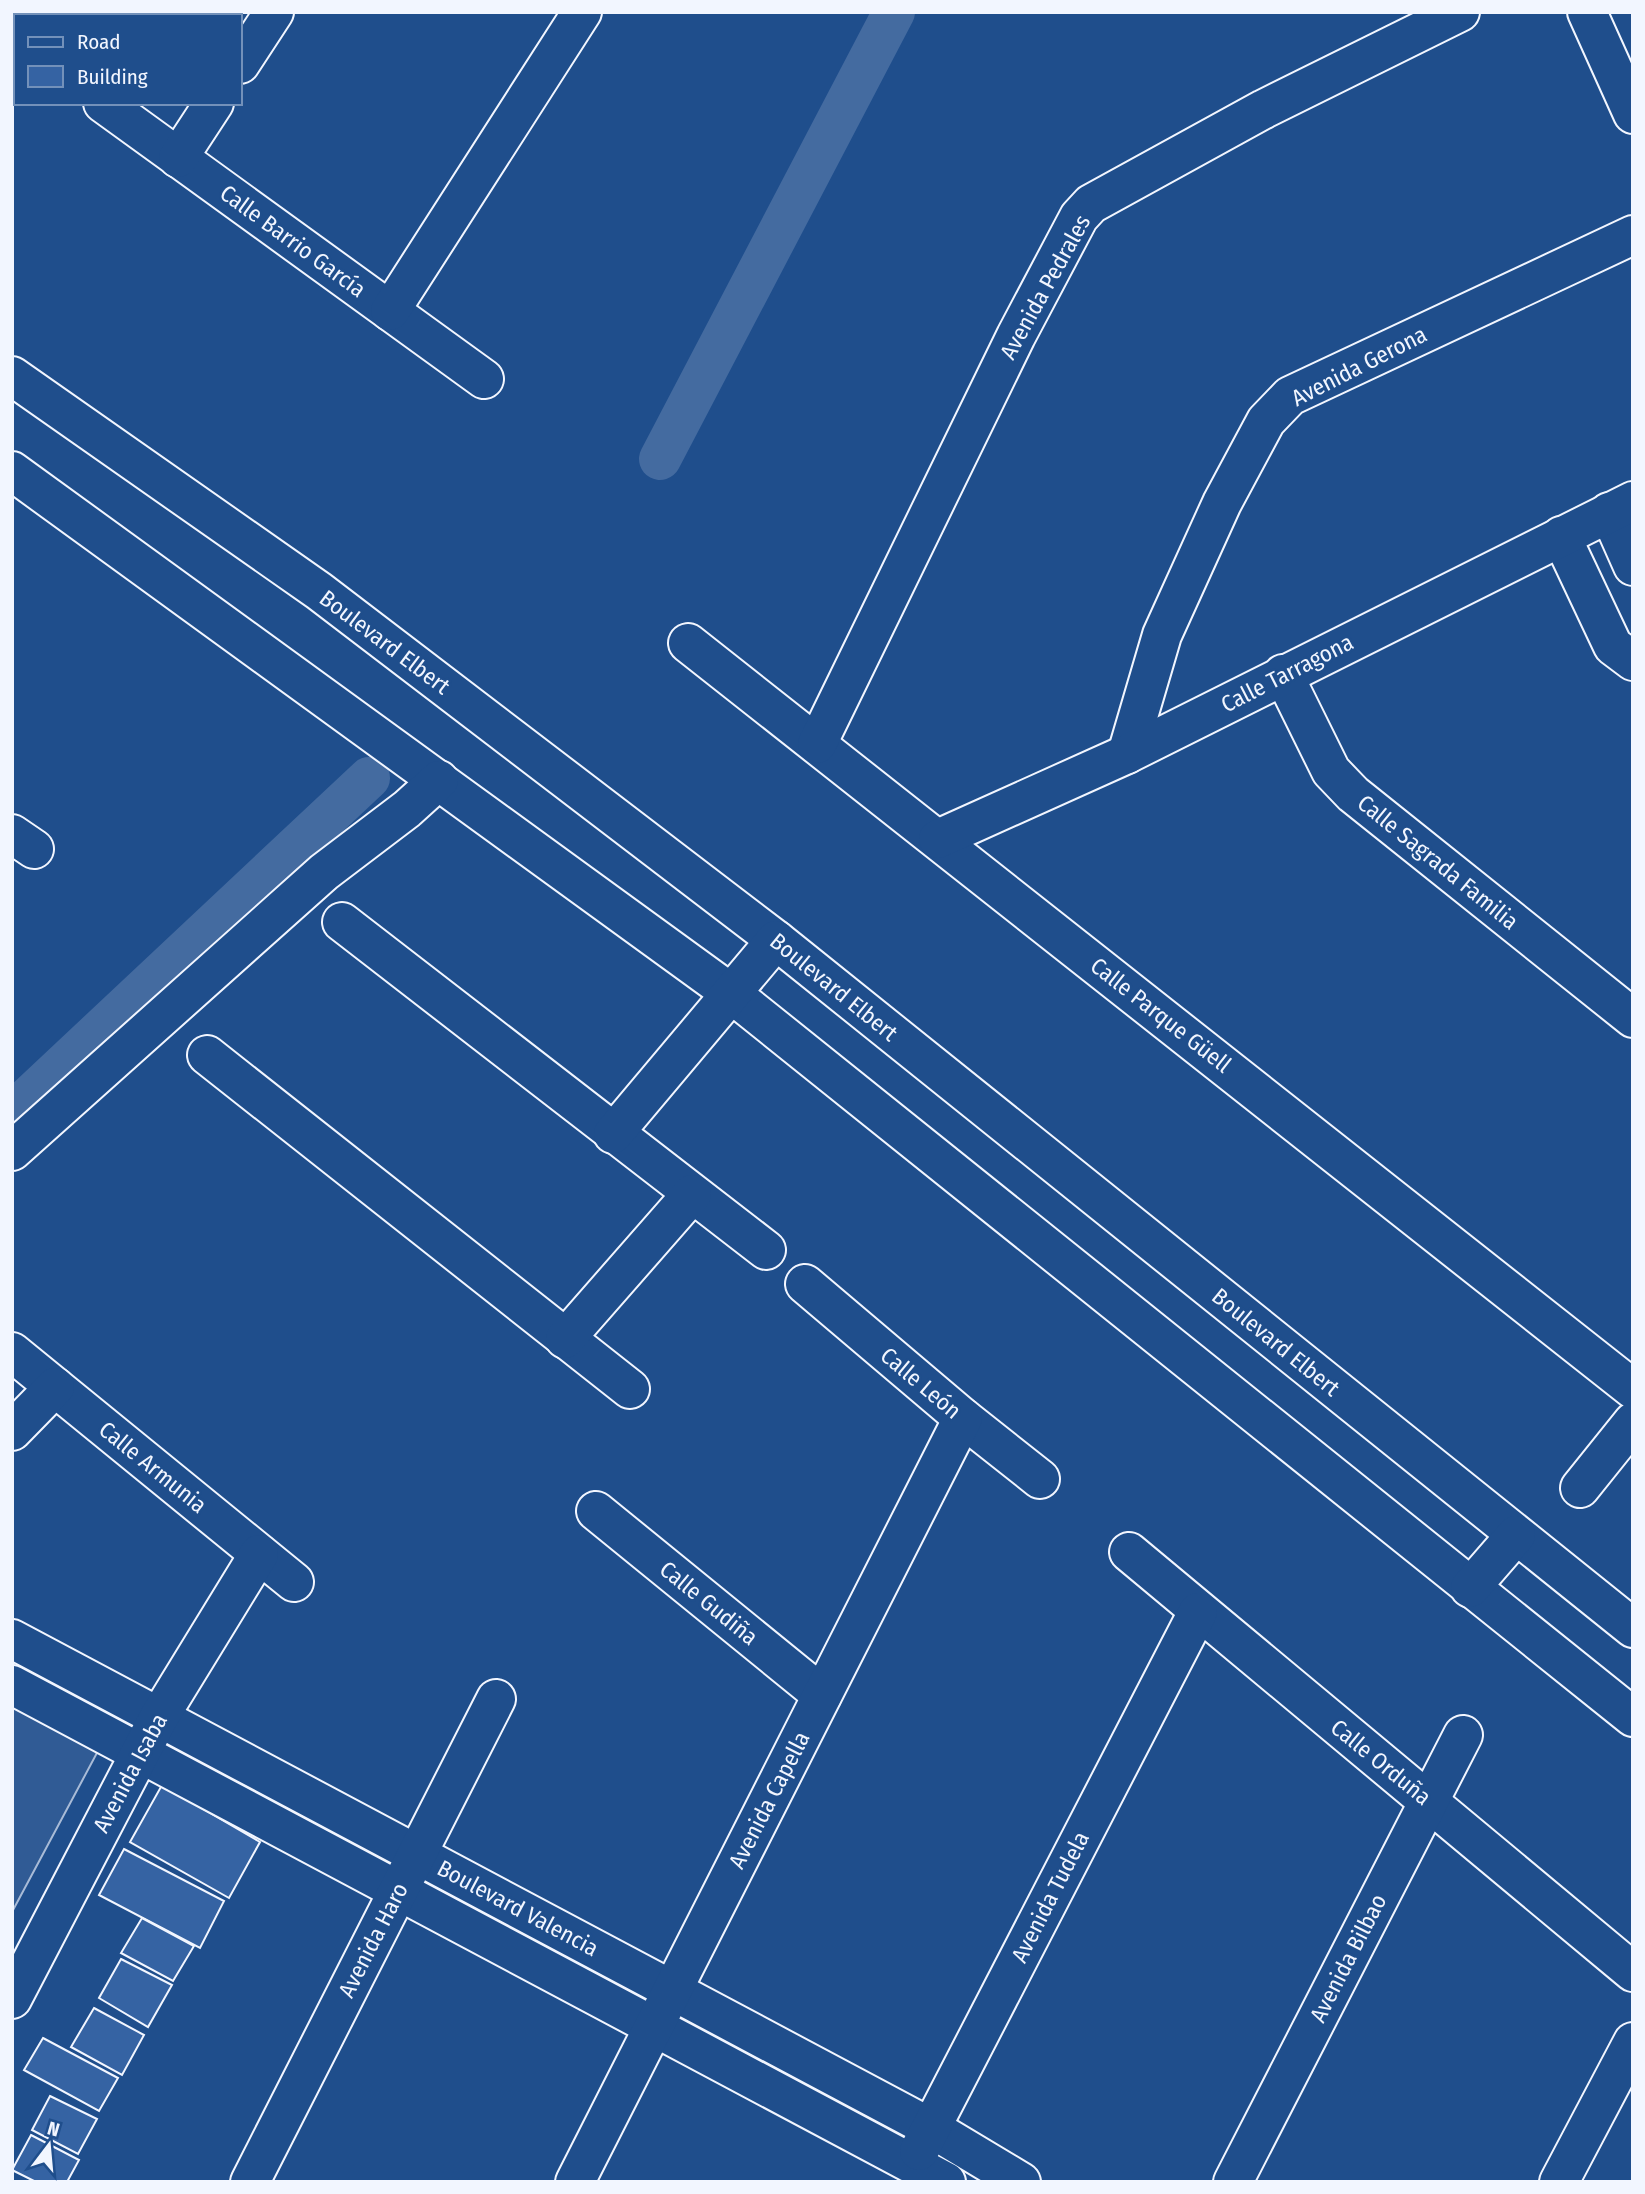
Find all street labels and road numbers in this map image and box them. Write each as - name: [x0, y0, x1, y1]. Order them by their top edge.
- street label: Calle Barrio García: [215, 179, 371, 303]
- street label: Avenida Pedrales: [994, 210, 1096, 364]
- street label: Avenida Gerona: [1287, 320, 1431, 412]
- street label: Boulevard Elbert: [314, 584, 456, 700]
- street label: Calle Tarragona: [1216, 628, 1358, 718]
- street label: Calle Sagrada Familia: [1352, 789, 1524, 935]
- street label: Boulevard Elbert: [765, 927, 904, 1047]
- street label: Calle Parque Güell: [1085, 951, 1237, 1079]
- street label: Boulevard Elbert: [1207, 1282, 1346, 1402]
- street label: Calle León: [875, 1341, 967, 1425]
- street label: Calle Armunia: [94, 1415, 212, 1519]
- street label: Calle Gudiña: [654, 1555, 764, 1651]
- street label: Avenida Isaba: [87, 1709, 173, 1837]
- street label: Calle Orduña: [1325, 1713, 1437, 1811]
- street label: Avenida Capella: [722, 1727, 816, 1873]
- street label: Avenida Tudela: [1005, 1827, 1095, 1967]
- street label: Boulevard Valencia: [433, 1854, 603, 1962]
- street label: Avenida Haro: [332, 1878, 414, 2002]
- street label: Avenida Bilbao: [1304, 1889, 1392, 2027]

